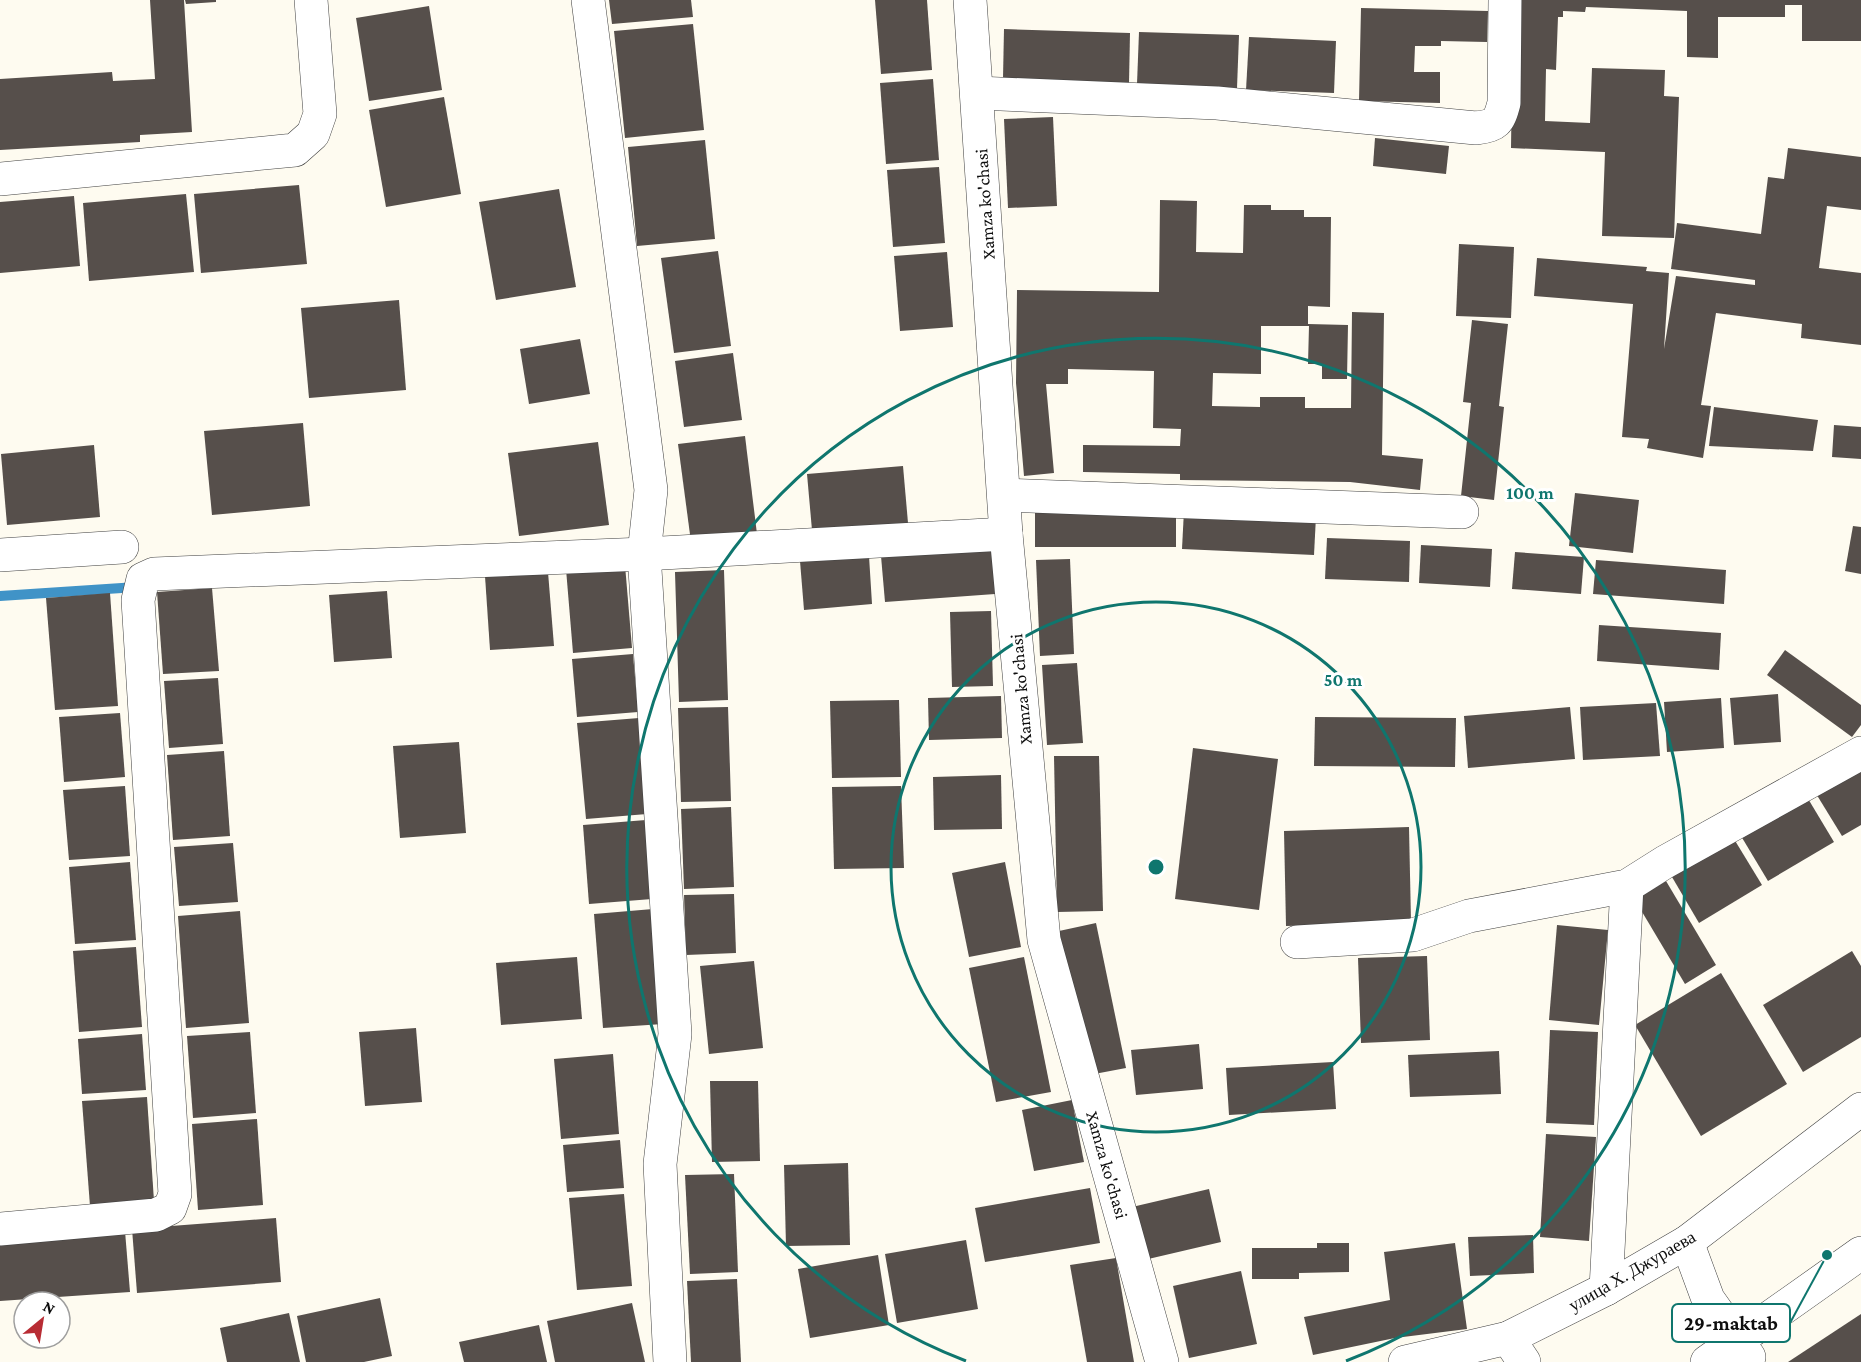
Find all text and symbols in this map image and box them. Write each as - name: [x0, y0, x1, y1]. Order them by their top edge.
- street label: Xamza ko'chasi: [971, 148, 999, 260]
- text: 100 m: [1506, 483, 1554, 503]
- street label: Xamza ko'chasi: [1006, 633, 1036, 745]
- text: 50 m: [1324, 670, 1363, 690]
- centre of rings: [1146, 857, 1166, 877]
- street label: Xamza ko'chasi: [1082, 1109, 1132, 1221]
- street label: улица Х. Джураева: [1565, 1227, 1699, 1315]
- north arrow: [12, 1290, 72, 1350]
- text: N: [40, 1297, 58, 1318]
- callout: 29-maktab: [1672, 1304, 1790, 1342]
- text: 29-maktab: [1684, 1312, 1778, 1334]

